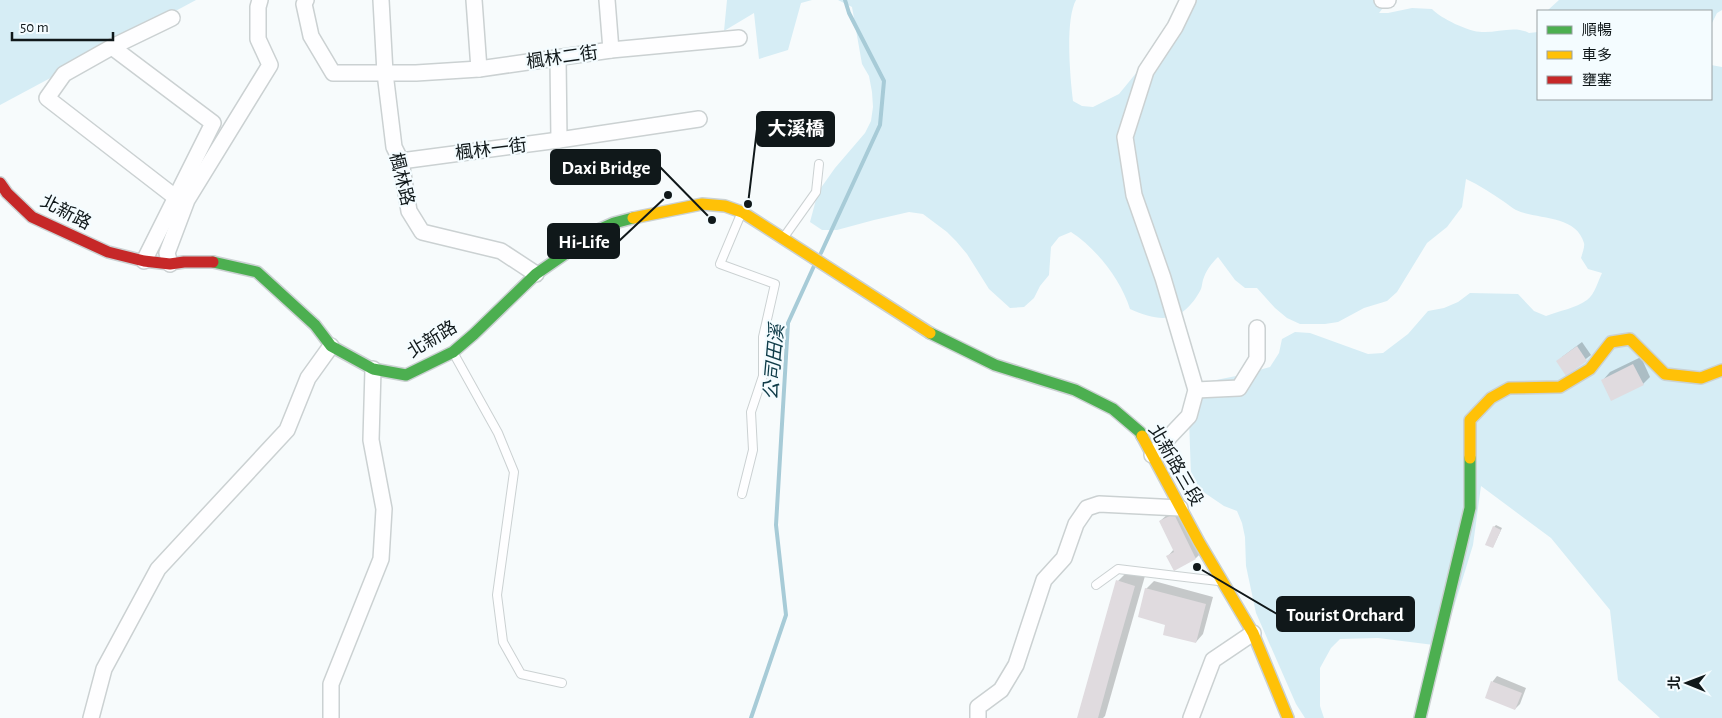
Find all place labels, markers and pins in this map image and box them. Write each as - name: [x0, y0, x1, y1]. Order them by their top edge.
- callout: 大溪橋: [757, 112, 834, 146]
- callout: Daxi Bridge: [551, 150, 660, 184]
- callout: Hi-Life: [548, 224, 619, 258]
- callout: Tourist Orchard: [1277, 597, 1414, 631]

